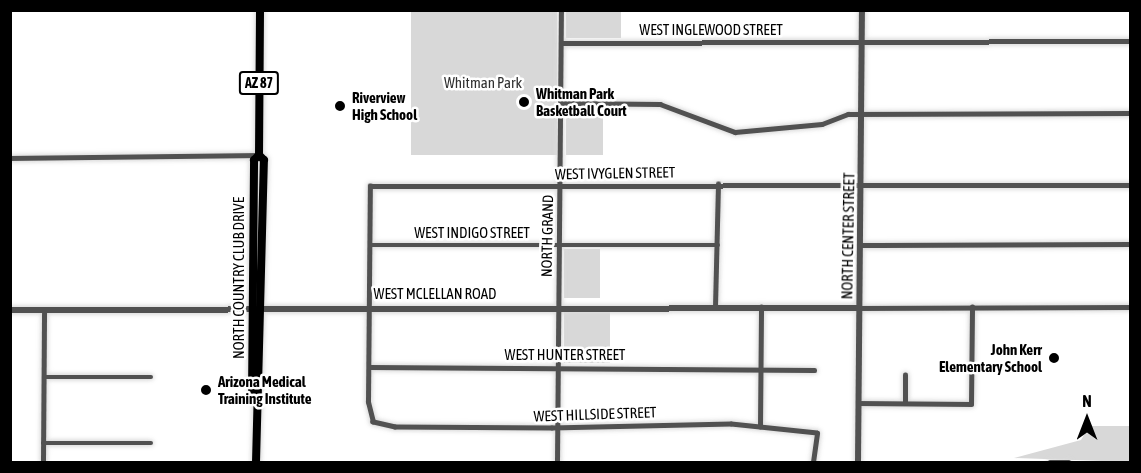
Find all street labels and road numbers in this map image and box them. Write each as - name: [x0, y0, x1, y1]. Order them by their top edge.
- street label: WEST INGLEWOOD STREET: [639, 21, 783, 39]
- road number: AZ 87: [238, 72, 280, 94]
- street label: WEST IVYGLEN STREET: [555, 163, 675, 183]
- street label: NORTH CENTER STREET: [838, 172, 858, 300]
- street label: NORTH GRAND: [537, 195, 557, 277]
- street label: NORTH COUNTRY CLUB DRIVE: [230, 197, 248, 359]
- street label: WEST INDIGO STREET: [414, 224, 530, 242]
- street label: WEST MCLELLAN ROAD: [374, 285, 496, 303]
- street label: WEST HUNTER STREET: [505, 346, 625, 364]
- street label: WEST HILLSIDE STREET: [533, 403, 657, 425]

